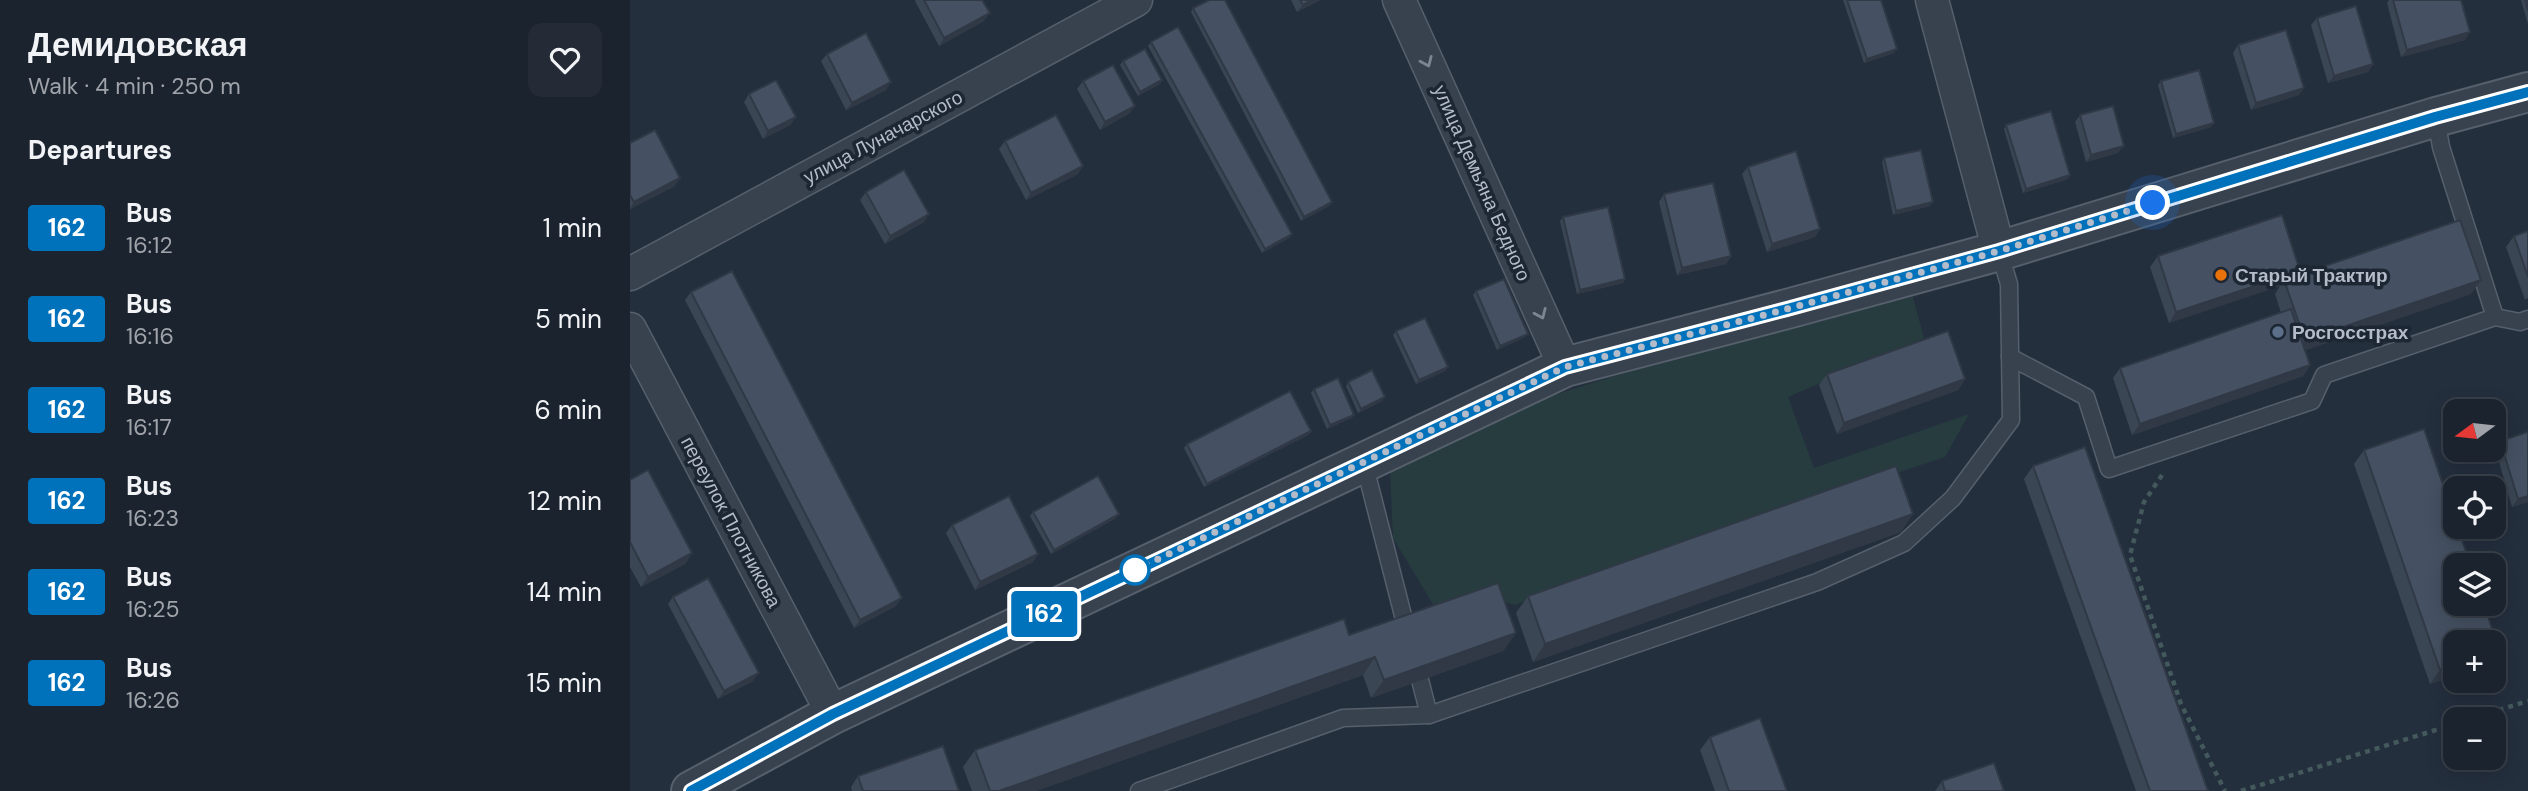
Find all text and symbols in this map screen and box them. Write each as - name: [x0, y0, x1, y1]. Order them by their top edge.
- text: Демидовская: [28, 23, 248, 66]
- button: heart: [528, 23, 602, 97]
- one-way arrow: [1419, 55, 1433, 67]
- text: Walk · 4 min · 250 m: [28, 71, 241, 101]
- street label: улица Демьяна Бедного: [1427, 81, 1537, 285]
- street label: улица Луначарского: [799, 84, 967, 190]
- text: Departures: [28, 133, 172, 167]
- your location: [2135, 185, 2170, 220]
- text: Bus: [126, 196, 172, 230]
- text: 1 min: [543, 211, 602, 245]
- text: 162: [48, 212, 85, 243]
- text: 16:12: [126, 230, 173, 260]
- place label: Старый Трактир: [2235, 263, 2388, 288]
- marker: Старый Трактир: [2213, 267, 2229, 283]
- text: Bus: [126, 287, 172, 321]
- text: 5 min: [535, 302, 602, 336]
- text: 162: [48, 303, 85, 334]
- one-way arrow: [1533, 307, 1547, 319]
- place label: Росгосстрах: [2292, 320, 2409, 345]
- text: 16:16: [126, 321, 174, 351]
- marker: Росгосстрах: [2270, 324, 2286, 340]
- text: Bus: [126, 378, 172, 412]
- text: 6 min: [534, 393, 602, 427]
- text: 162: [48, 394, 85, 425]
- north arrow: [2443, 399, 2506, 462]
- map controls: [2443, 399, 2506, 770]
- text: 16:17: [126, 412, 172, 442]
- street label: переулок Плотникова: [675, 432, 787, 612]
- text: Bus: [126, 469, 172, 503]
- button: locate: [2443, 476, 2506, 539]
- text: 12 min: [528, 484, 602, 518]
- text: 162: [48, 485, 85, 516]
- text: 16:23: [126, 503, 179, 533]
- button: layers: [2443, 553, 2506, 616]
- unlabelled marker: [1120, 555, 1150, 585]
- text: Bus: [126, 560, 172, 594]
- text: 14 min: [527, 575, 602, 609]
- text: 162: [48, 576, 85, 607]
- line badge: 162: [1004, 591, 1084, 637]
- text: 16:25: [126, 594, 180, 624]
- text: 162: [1025, 598, 1063, 629]
- button: +: [2443, 630, 2506, 693]
- text: Bus: [126, 651, 172, 685]
- text: 15 min: [527, 666, 602, 700]
- text: 162: [48, 667, 85, 698]
- text: 16:26: [126, 685, 180, 715]
- button: −: [2443, 707, 2506, 770]

